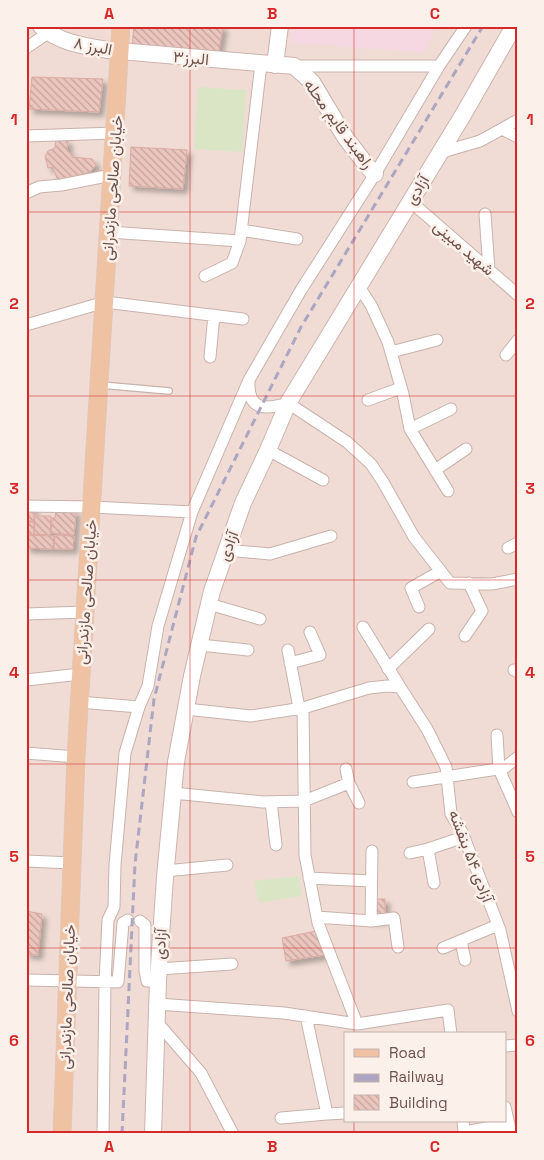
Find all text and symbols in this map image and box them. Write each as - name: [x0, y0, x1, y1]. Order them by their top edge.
- text: A: [104, 3, 114, 24]
- text: B: [267, 3, 277, 24]
- text: C: [430, 3, 440, 24]
- street label: البرز ۸: [72, 32, 114, 60]
- street label: البرز۳: [172, 46, 210, 70]
- street label: راهبند قایم محله: [299, 75, 379, 173]
- text: 1: [10, 109, 18, 130]
- text: 1: [526, 109, 534, 130]
- street label: خیابان صالحی مازندرانی: [96, 114, 128, 261]
- street label: آزادی: [400, 170, 435, 209]
- street label: شهید مبینی: [429, 216, 499, 280]
- text: 2: [9, 293, 19, 314]
- text: 2: [525, 293, 535, 314]
- text: 3: [9, 478, 19, 499]
- text: 3: [525, 478, 535, 499]
- street label: خیابان صالحی مازندرانی: [70, 518, 102, 665]
- street label: آزادی: [213, 527, 244, 564]
- text: 4: [9, 662, 19, 683]
- text: 4: [525, 662, 535, 683]
- street label: آزادی ۵۴ بنفشه: [444, 807, 499, 906]
- text: 5: [9, 846, 19, 867]
- text: 5: [525, 846, 535, 867]
- street label: خیابان صالحی مازندرانی: [54, 924, 80, 1070]
- street label: آزادی: [148, 927, 172, 960]
- text: 6: [9, 1030, 19, 1051]
- text: 6: [525, 1030, 535, 1051]
- legend: [344, 1032, 506, 1122]
- text: Road: [389, 1043, 426, 1062]
- text: Railway: [389, 1067, 444, 1086]
- text: Building: [389, 1093, 448, 1112]
- text: A: [104, 1136, 114, 1157]
- text: B: [267, 1136, 277, 1157]
- text: C: [430, 1136, 440, 1157]

